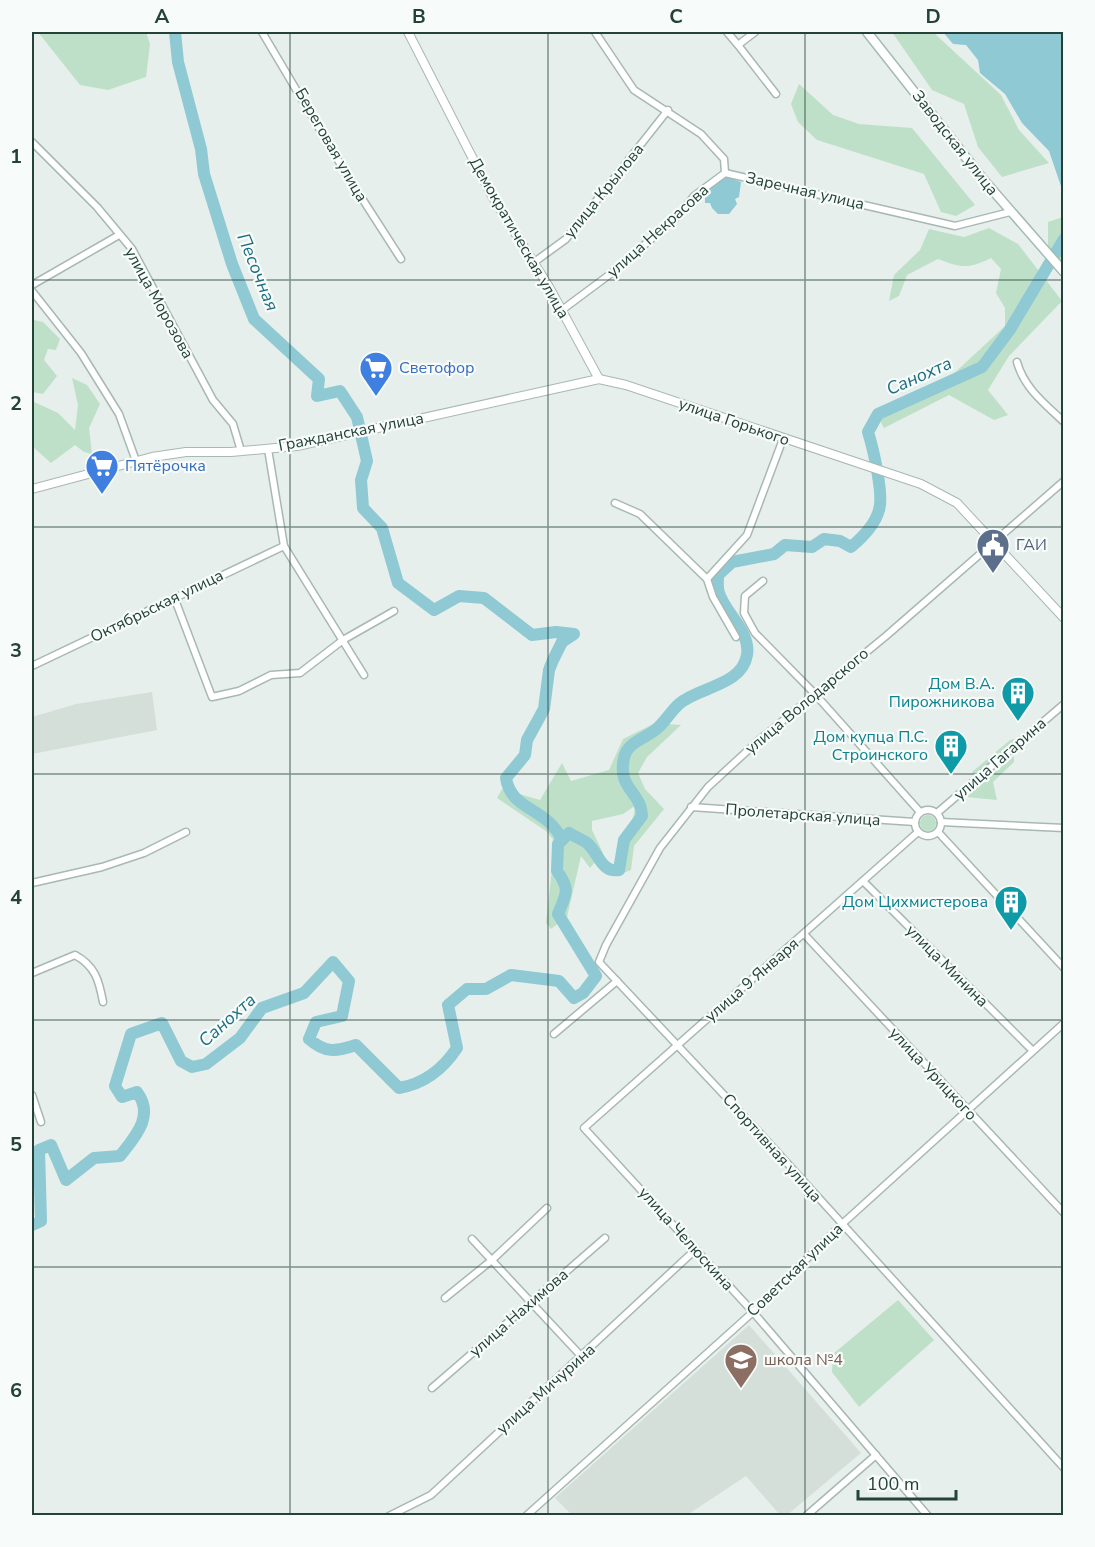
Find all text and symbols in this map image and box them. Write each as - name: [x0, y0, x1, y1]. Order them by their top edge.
- text: A: [155, 3, 170, 30]
- text: B: [412, 3, 426, 30]
- text: C: [669, 3, 683, 30]
- text: D: [925, 3, 941, 30]
- street label: Береговая улица: [289, 84, 373, 206]
- street label: Заводская улица: [907, 86, 1003, 200]
- street label: улица Крылова: [559, 139, 649, 243]
- text: 1: [10, 143, 22, 170]
- street label: Демократическая улица: [464, 153, 574, 323]
- street label: Заречная улица: [743, 167, 867, 215]
- street label: улица Некрасова: [602, 179, 714, 283]
- water label: Песочная: [232, 229, 284, 315]
- street label: улица Морозова: [119, 243, 199, 363]
- supermarket icon: Светофор: [358, 350, 394, 397]
- water label: Санохта: [882, 351, 956, 401]
- place label: Светофор: [399, 357, 475, 379]
- text: 2: [10, 390, 22, 417]
- street label: улица Горького: [676, 393, 792, 451]
- street label: Гражданская улица: [276, 407, 426, 457]
- supermarket icon: Пятёрочка: [84, 448, 120, 495]
- place label: Пятёрочка: [125, 455, 206, 477]
- public building icon: ГАИ: [975, 527, 1011, 574]
- place label: ГАИ: [1016, 534, 1047, 556]
- street label: Октябрьская улица: [87, 564, 227, 648]
- text: 3: [10, 637, 22, 664]
- street label: улица Володарского: [740, 643, 874, 759]
- place label: Дом В.А. Пирожникова: [889, 673, 995, 713]
- building icon: Дом В.А. Пирожникова: [1000, 675, 1036, 722]
- street label: улица Гагарина: [949, 713, 1051, 805]
- place label: Дом купца П.С. Строинского: [814, 726, 928, 766]
- building icon: Дом купца П.С. Строинского: [933, 728, 969, 775]
- street label: Пролетарская улица: [725, 799, 881, 831]
- text: 4: [10, 884, 22, 911]
- building icon: Дом Цихмистерова: [993, 884, 1029, 931]
- place label: Дом Цихмистерова: [842, 891, 988, 913]
- street label: улица Минина: [901, 920, 993, 1012]
- street label: улица 9 Января: [700, 933, 804, 1027]
- water label: Санохта: [193, 988, 261, 1052]
- street label: улица Урицкого: [884, 1023, 982, 1125]
- street label: Спортивная улица: [717, 1089, 827, 1207]
- text: 5: [10, 1131, 22, 1158]
- street label: улица Челюскина: [633, 1182, 739, 1296]
- street label: Советская улица: [742, 1218, 848, 1322]
- street label: улица Нахимова: [465, 1264, 573, 1362]
- street label: улица Мичурина: [492, 1339, 600, 1439]
- school or university icon: школа №4: [723, 1342, 759, 1389]
- place label: школа №4: [764, 1349, 843, 1371]
- text: 6: [10, 1377, 22, 1404]
- scale bar: [858, 1463, 956, 1501]
- text: 100 m: [867, 1472, 919, 1496]

